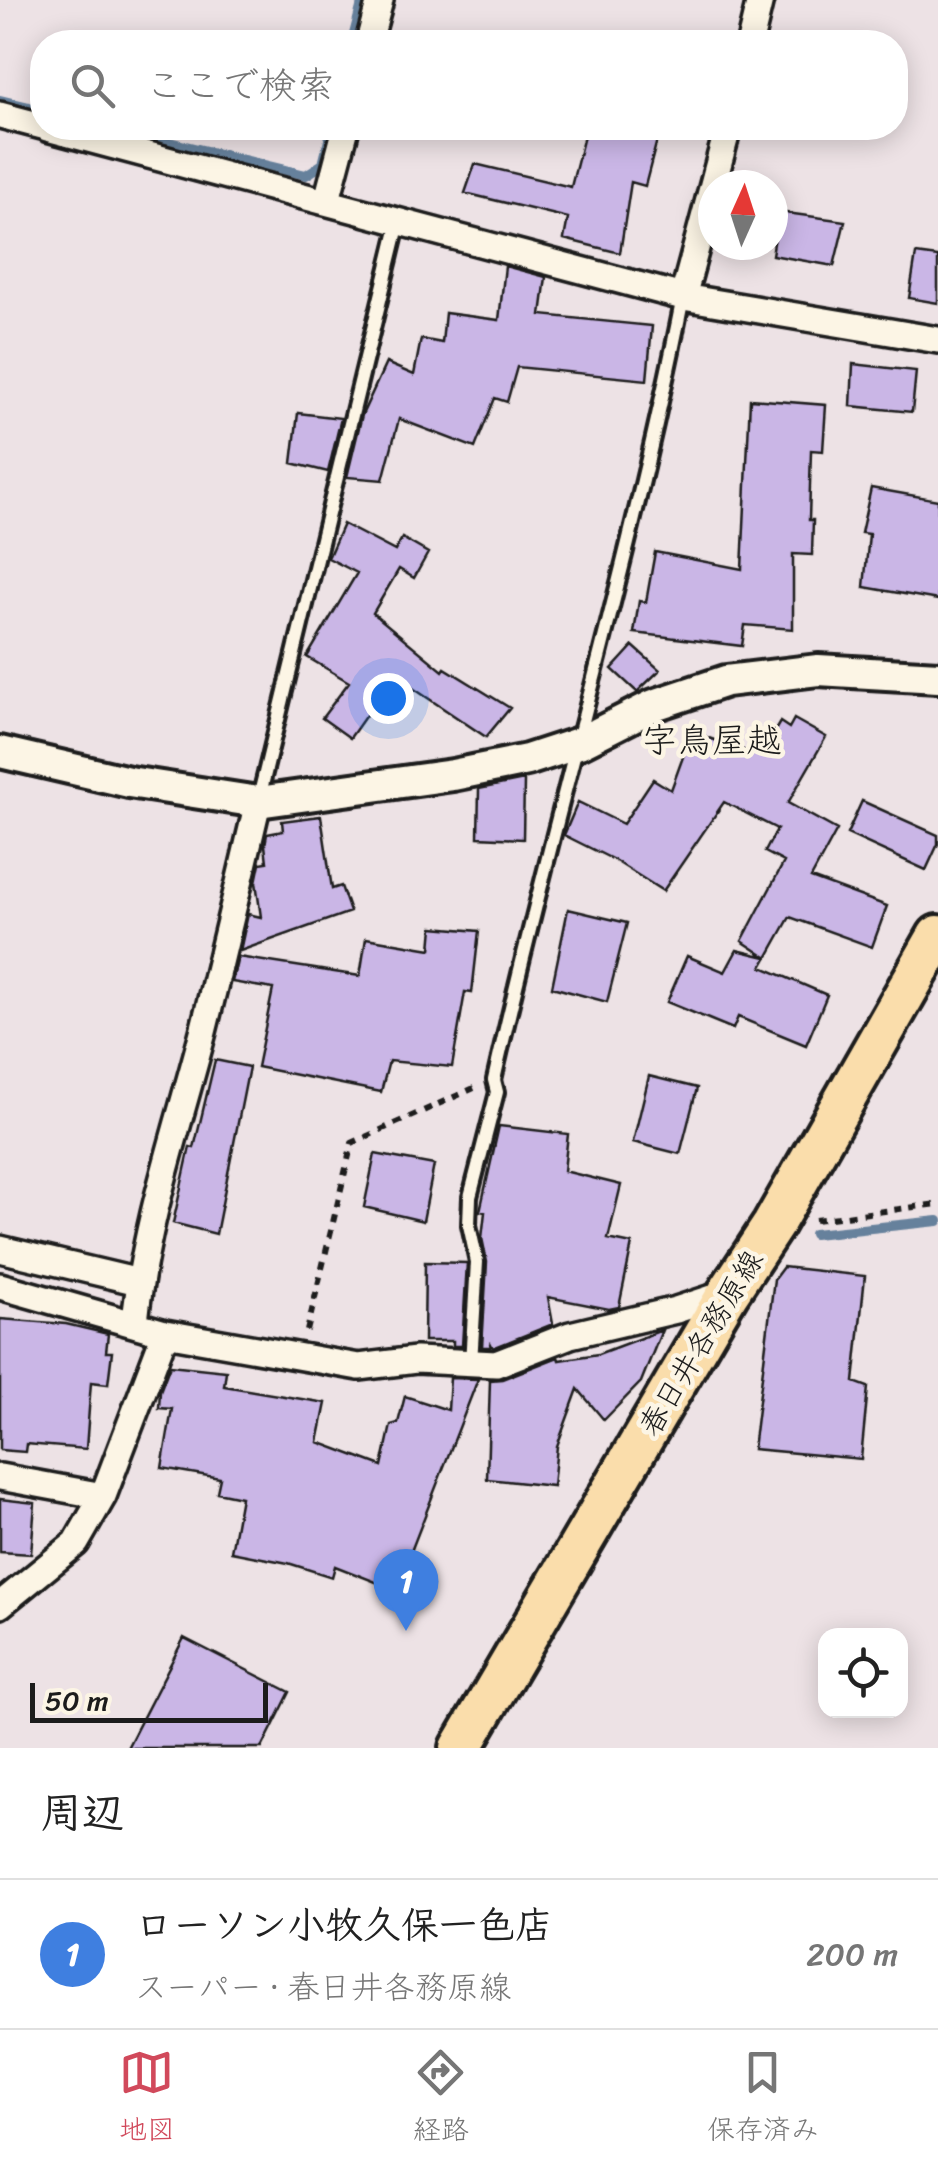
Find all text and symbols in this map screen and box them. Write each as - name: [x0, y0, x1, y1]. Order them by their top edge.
- search box: [30, 30, 908, 140]
- text: ここで検索: [145, 52, 335, 119]
- icon: search: [65, 58, 120, 113]
- north arrow: [698, 170, 788, 260]
- your location: [363, 673, 414, 724]
- district label: 字鳥屋越: [642, 709, 782, 771]
- street label: 春日井各務原線: [624, 1239, 778, 1447]
- pin: 1: [374, 1548, 438, 1631]
- map controls: [818, 1628, 908, 1718]
- button: locate: [818, 1628, 908, 1718]
- text: 50 m: [45, 1676, 109, 1725]
- scale bar: [30, 1678, 268, 1722]
- text: 周辺: [40, 1776, 124, 1850]
- text: ローソン小牧久保一色店: [135, 1892, 553, 1959]
- text: 1: [66, 1926, 79, 1983]
- text: 200 m: [806, 1926, 898, 1983]
- text: スーパー · 春日井各務原線: [135, 1959, 511, 2016]
- tab: 地図: [119, 2045, 175, 2154]
- tab: 経路: [413, 2045, 469, 2154]
- tab: 保存済み: [707, 2045, 819, 2154]

